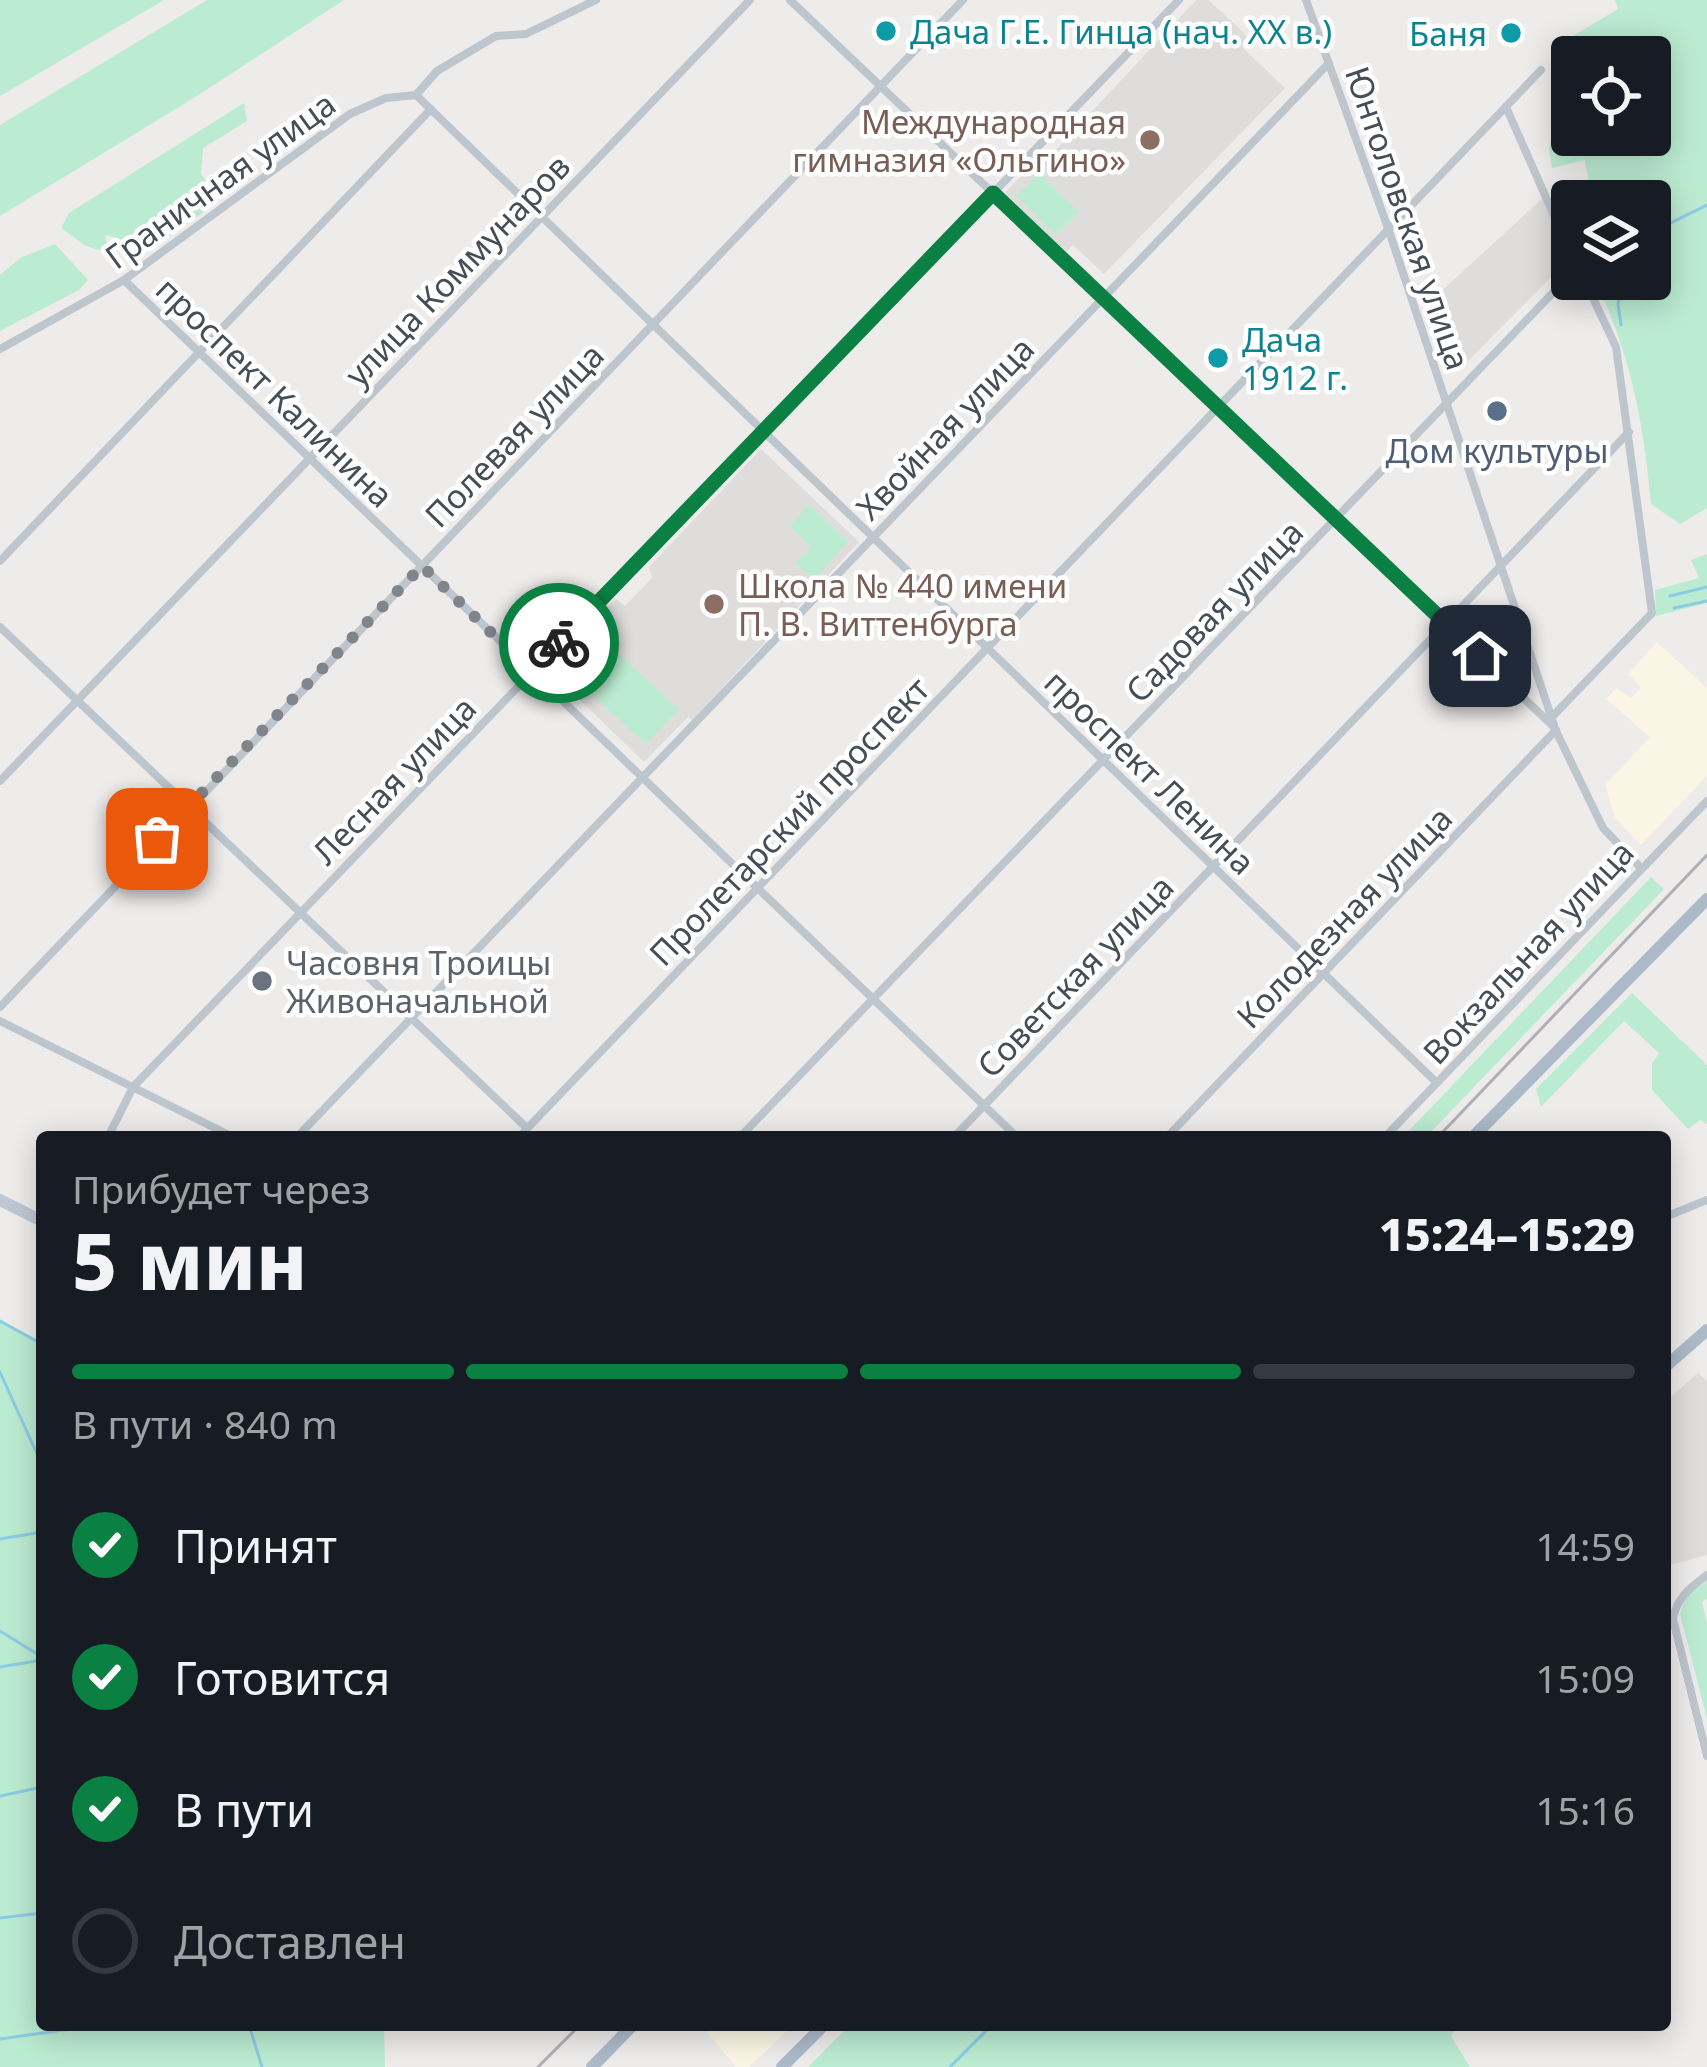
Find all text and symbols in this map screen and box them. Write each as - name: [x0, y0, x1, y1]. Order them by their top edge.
- place label: Дача Г.Е. Гинца (нач. XX в.): [910, 9, 1332, 54]
- place label: Баня: [1409, 11, 1487, 56]
- marker: Дача Г.Е. Гинца (нач. XX в.): [873, 18, 899, 44]
- marker: Баня: [1498, 20, 1524, 46]
- map controls: [1551, 36, 1671, 300]
- button: locate: [1551, 36, 1671, 156]
- street label: Юнтоловская улица: [1335, 60, 1481, 376]
- street label: Граничная улица: [96, 81, 344, 279]
- place label: Международная гимназия «Ольгино»: [792, 99, 1126, 182]
- marker: Международная гимназия «Ольгино»: [1137, 127, 1163, 153]
- street label: улица Коммунаров: [335, 144, 579, 396]
- button: layers: [1551, 180, 1671, 300]
- street label: проспект Калинина: [147, 267, 403, 517]
- place label: Дача 1912 г.: [1242, 317, 1348, 400]
- street label: Хвойная улица: [846, 327, 1044, 529]
- street label: Полевая улица: [415, 333, 613, 537]
- marker: Дача 1912 г.: [1205, 345, 1231, 371]
- marker: Дом культуры: [1484, 398, 1510, 424]
- place label: Дом культуры: [1386, 428, 1608, 473]
- street label: Садовая улица: [1115, 510, 1313, 712]
- place label: Школа № 440 имени П. В. Виттенбурга: [738, 563, 1067, 646]
- courier: [499, 583, 619, 703]
- marker: Школа № 440 имени П. В. Виттенбурга: [701, 591, 727, 617]
- pin: [1429, 605, 1531, 707]
- icon: bike: [526, 610, 592, 676]
- icon: home: [1447, 623, 1513, 689]
- street label: проспект Ленина: [1035, 660, 1265, 884]
- street label: Пролетарский проспект: [639, 667, 939, 975]
- street label: Лесная улица: [302, 686, 486, 874]
- pin: [106, 788, 208, 890]
- street label: Колодезная улица: [1226, 796, 1462, 1038]
- icon: bag: [124, 806, 190, 872]
- street label: Вокзальная улица: [1413, 831, 1643, 1073]
- street label: Советская улица: [967, 865, 1183, 1087]
- place label: Часовня Троицы Живоначальной: [286, 940, 551, 1023]
- marker: Часовня Троицы Живоначальной: [249, 968, 275, 994]
- text: Прибудет через: [72, 1162, 370, 1215]
- text: 15:24–15:29: [1379, 1203, 1635, 1264]
- text: 5 мин: [72, 1207, 307, 1313]
- text: В пути · 840 m: [72, 1397, 338, 1450]
- icon: check: [72, 1512, 138, 1578]
- text: Принят: [174, 1515, 337, 1576]
- text: 14:59: [1535, 1519, 1635, 1572]
- icon: check: [72, 1644, 138, 1710]
- text: Готовится: [174, 1647, 390, 1708]
- text: 15:09: [1535, 1651, 1635, 1704]
- icon: check: [72, 1776, 138, 1842]
- text: В пути: [174, 1779, 314, 1840]
- text: 15:16: [1535, 1783, 1635, 1836]
- text: Доставлен: [174, 1911, 406, 1972]

